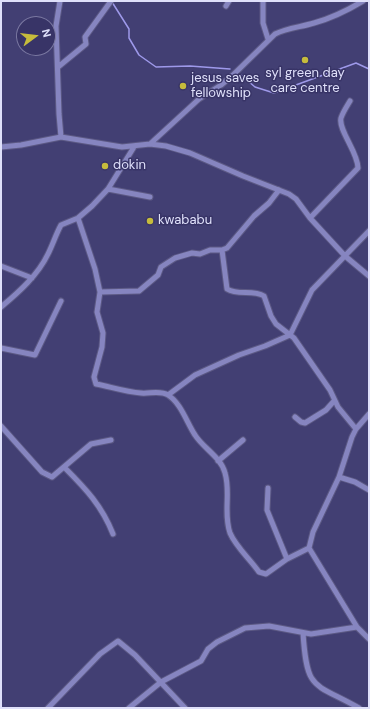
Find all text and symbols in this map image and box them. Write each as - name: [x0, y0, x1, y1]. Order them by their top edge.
- north arrow: [16, 16, 56, 56]
- text: N: [39, 27, 54, 39]
- marker: syl green day care centre: [300, 55, 310, 65]
- place label: syl green day care centre: [265, 66, 345, 97]
- place label: jesus saves fellowship: [191, 71, 259, 102]
- marker: jesus saves fellowship: [178, 81, 188, 91]
- place label: dokin: [113, 158, 146, 174]
- marker: dokin: [100, 161, 110, 171]
- place label: kwababu: [158, 213, 212, 229]
- marker: kwababu: [145, 216, 155, 226]

